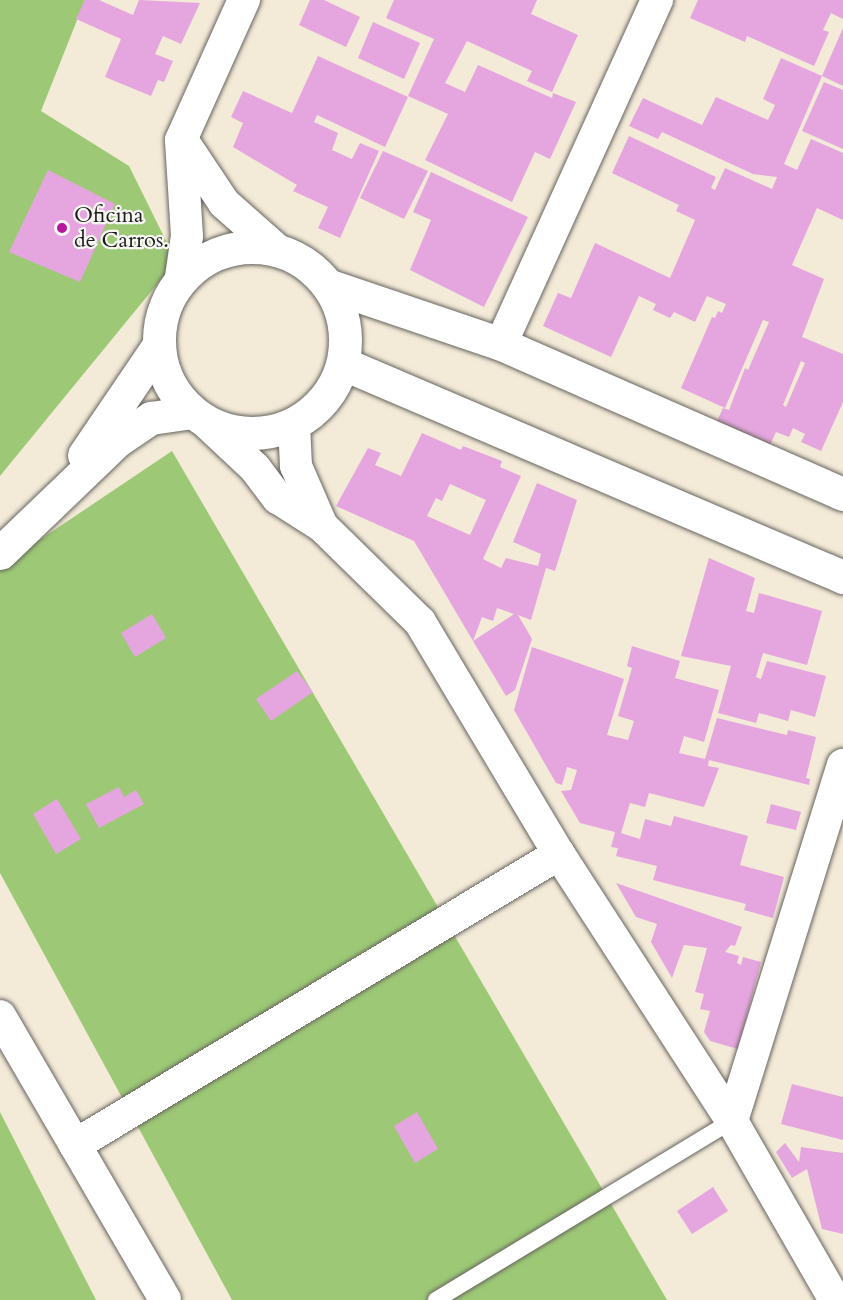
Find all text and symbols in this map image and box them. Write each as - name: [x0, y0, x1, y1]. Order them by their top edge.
- place label: Oficina de Carros.: [74, 202, 169, 254]
- marker: Oficina de Carros.: [55, 221, 69, 235]

